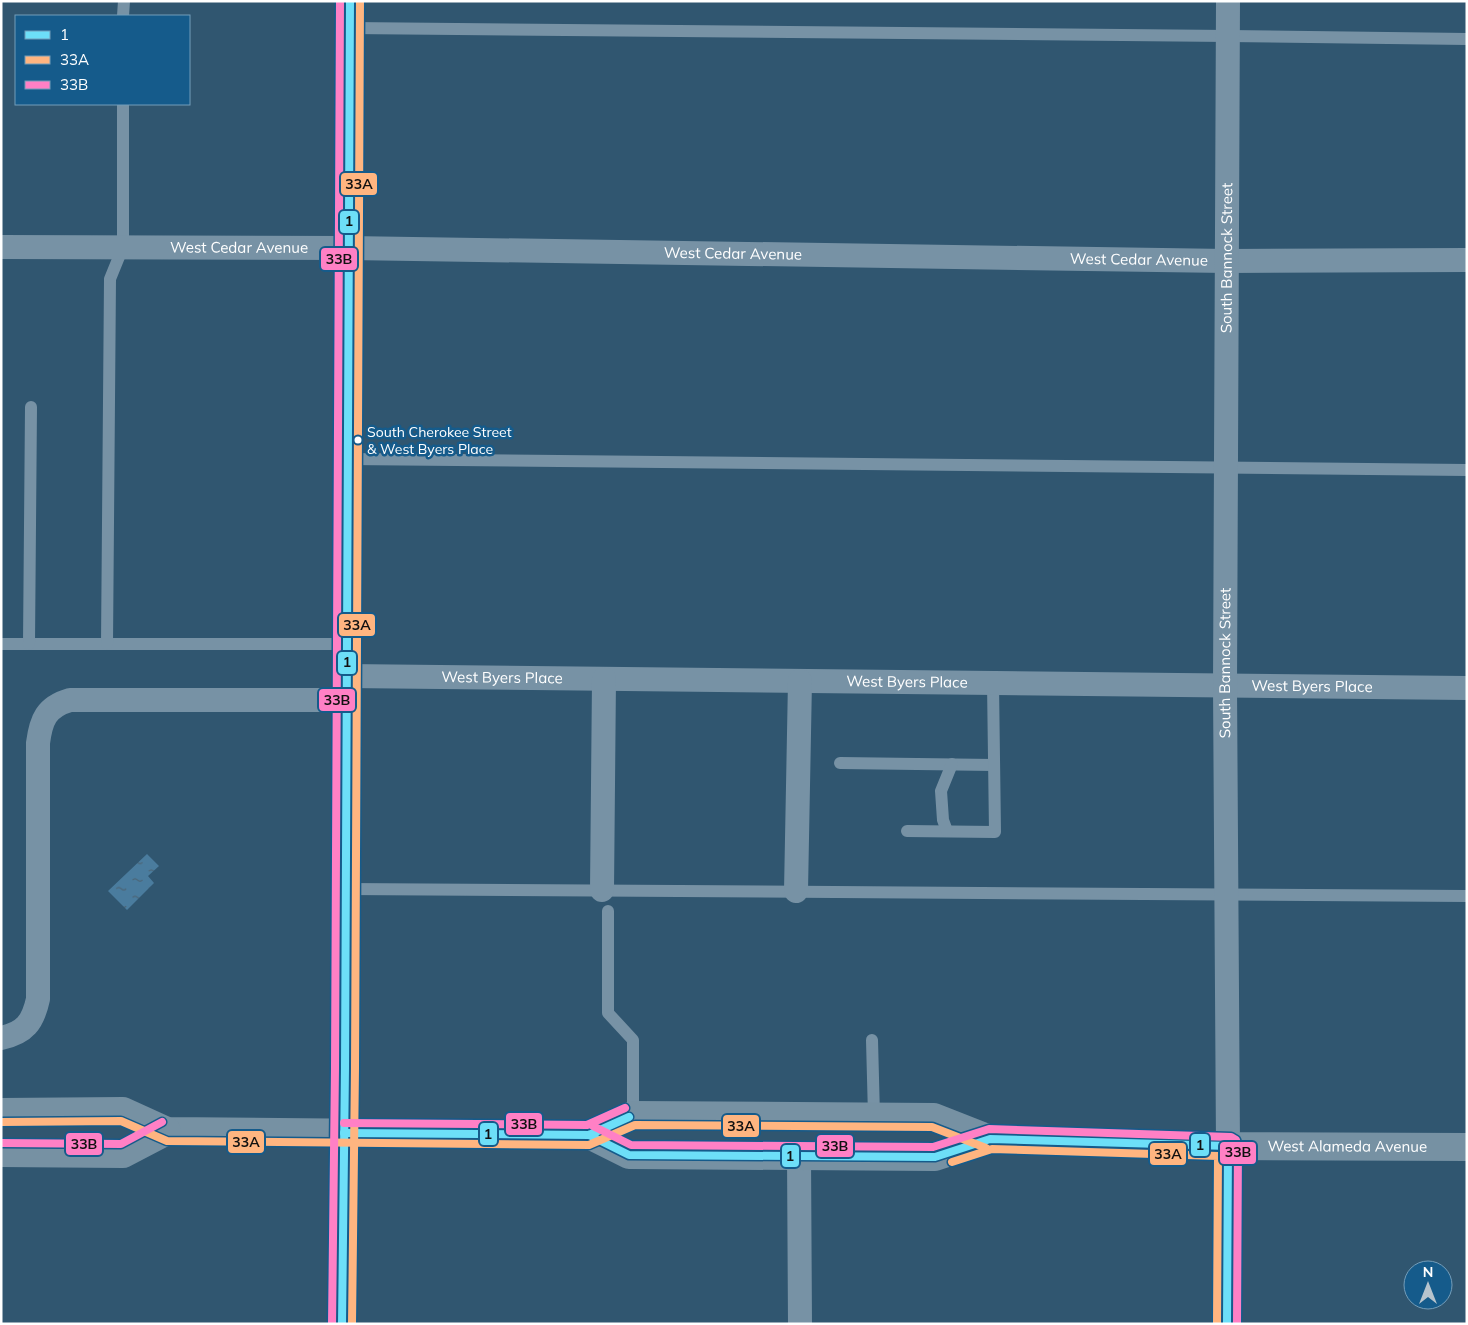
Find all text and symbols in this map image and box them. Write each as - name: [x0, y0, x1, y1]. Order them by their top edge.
- legend: [15, 15, 190, 105]
- text: 1: [60, 25, 69, 44]
- text: 33A: [60, 50, 89, 69]
- text: 33B: [60, 75, 88, 94]
- line badge: 33A: [340, 172, 378, 196]
- text: 33A: [345, 175, 373, 193]
- street label: South Bannock Street: [1217, 183, 1236, 333]
- line badge: 1: [339, 210, 359, 234]
- text: 1: [345, 212, 353, 230]
- street label: West Cedar Avenue: [170, 237, 308, 257]
- street label: West Cedar Avenue: [664, 243, 802, 264]
- line badge: 33B: [320, 247, 358, 271]
- street label: West Cedar Avenue: [1070, 249, 1208, 270]
- text: 33B: [326, 250, 353, 268]
- place label: South Cherokee Street & West Byers Place: [367, 423, 512, 458]
- marker: South Cherokee Street & West Byers Place: [353, 435, 363, 445]
- street label: South Bannock Street: [1215, 588, 1234, 738]
- line badge: 33A: [338, 613, 376, 637]
- text: 33A: [343, 616, 371, 634]
- line badge: 1: [337, 651, 357, 675]
- text: 1: [343, 653, 351, 671]
- street label: West Byers Place: [441, 667, 563, 687]
- street label: West Byers Place: [846, 671, 968, 692]
- street label: West Byers Place: [1251, 676, 1373, 696]
- line badge: 33B: [318, 688, 356, 712]
- text: 33B: [324, 691, 351, 709]
- line badge: 33B: [505, 1112, 543, 1136]
- line badge: 33A: [722, 1114, 760, 1138]
- text: 33B: [511, 1115, 538, 1133]
- text: 33A: [727, 1117, 755, 1135]
- line badge: 1: [479, 1122, 498, 1146]
- text: 1: [484, 1125, 492, 1143]
- line badge: 33A: [227, 1130, 265, 1154]
- line badge: 33B: [65, 1132, 103, 1156]
- text: 33A: [232, 1133, 260, 1151]
- line badge: 1: [1190, 1133, 1210, 1157]
- line badge: 33B: [816, 1134, 854, 1158]
- text: 33B: [71, 1135, 98, 1153]
- text: 1: [1196, 1136, 1204, 1154]
- street label: West Alameda Avenue: [1267, 1136, 1427, 1156]
- text: 33B: [822, 1137, 849, 1155]
- line badge: 33B: [1219, 1141, 1257, 1165]
- line badge: 33A: [1149, 1142, 1187, 1166]
- text: 33B: [1225, 1143, 1252, 1161]
- line badge: 1: [781, 1144, 800, 1168]
- text: 33A: [1154, 1145, 1182, 1163]
- text: 1: [786, 1147, 794, 1165]
- north arrow: [1403, 1260, 1453, 1310]
- text: N: [1423, 1263, 1433, 1281]

